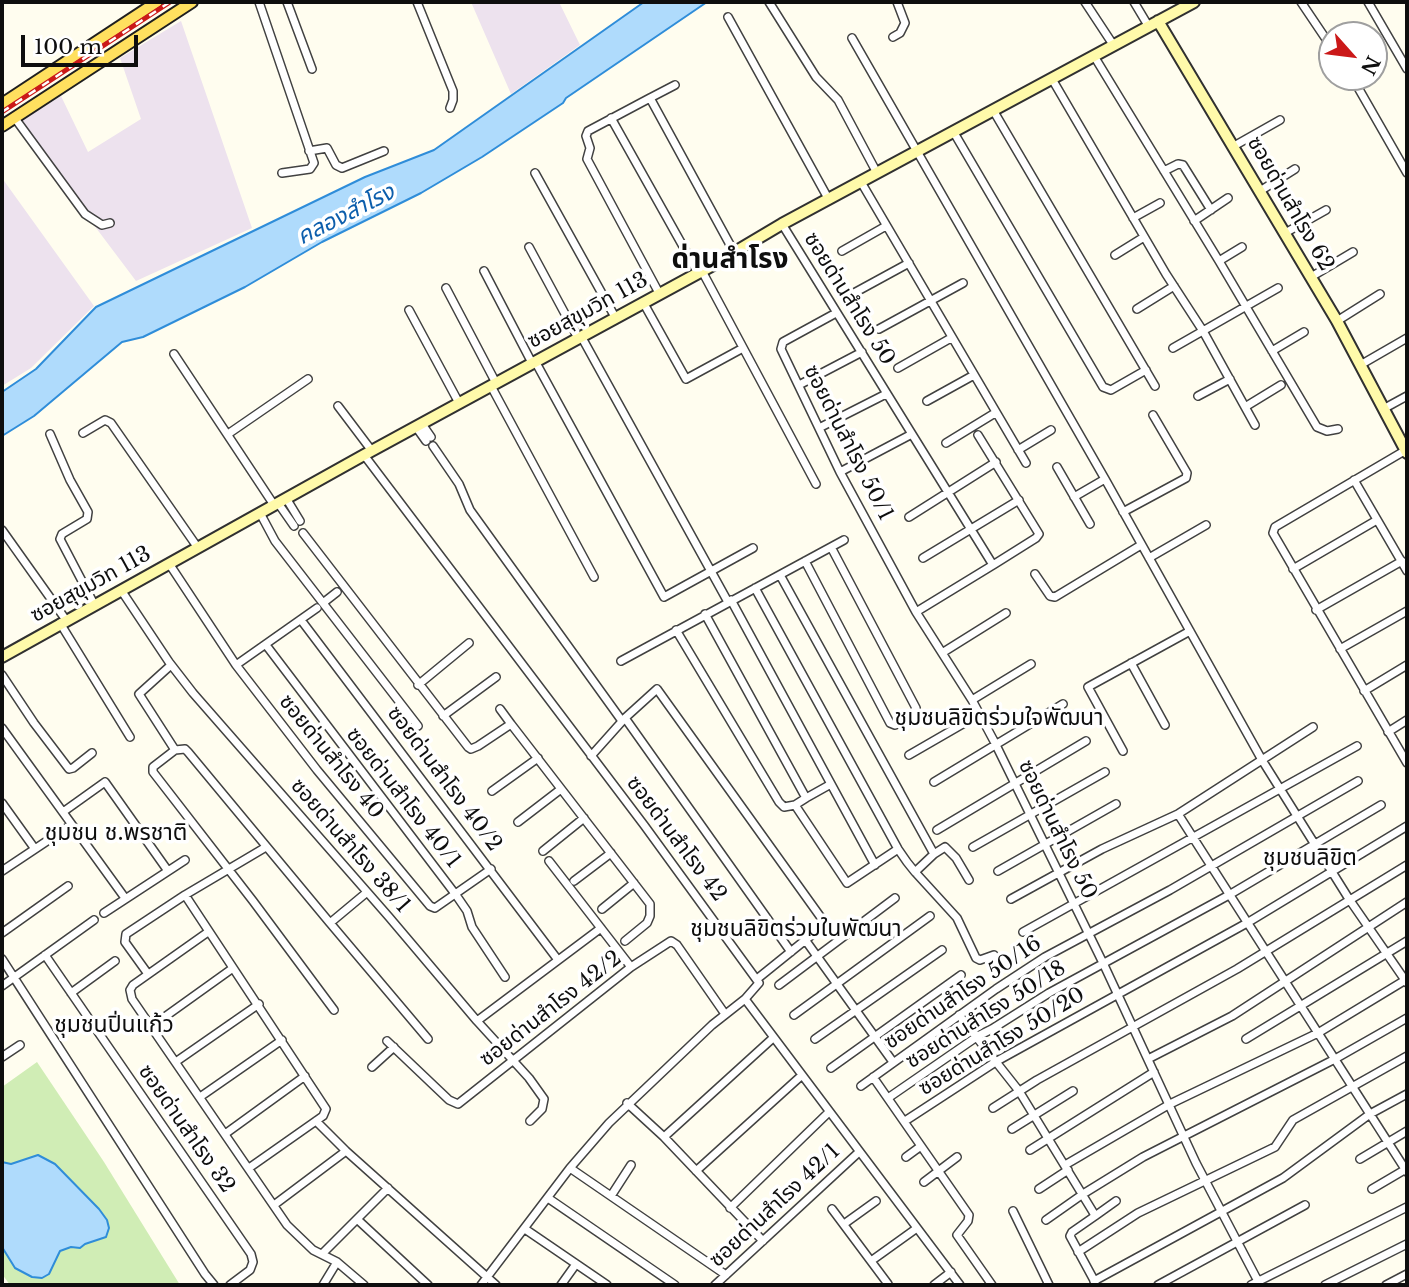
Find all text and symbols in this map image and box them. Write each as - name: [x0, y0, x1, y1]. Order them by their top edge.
- scale bar: [24, 21, 142, 65]
- north arrow: [1318, 21, 1388, 91]
- text: 100 m: [34, 34, 102, 60]
- text: N: [1356, 52, 1385, 78]
- street label: ซอยด่านสำโรง 62: [1241, 132, 1339, 276]
- water label: คลองสำโรง: [293, 179, 399, 251]
- street label: ซอยด่านสำโรง 50: [798, 228, 900, 370]
- district label: ด่านสำโรง: [671, 243, 789, 277]
- street label: ซอยสุขุมวิท 113: [524, 268, 652, 354]
- street label: ซอยด่านสำโรง 50/1: [798, 361, 898, 525]
- street label: ซอยสุขุมวิท 113: [27, 542, 155, 628]
- street label: ซอยด่านสำโรง 40: [273, 690, 389, 824]
- street label: ซอยด่านสำโรง 40/2: [381, 702, 507, 856]
- district label: ชุมชนลิขิตร่วมใจพัฒนา: [895, 705, 1103, 733]
- street label: ซอยด่านสำโรง 40/1: [340, 723, 466, 873]
- street label: ซอยด่านสำโรง 50: [1012, 756, 1102, 904]
- street label: ซอยด่านสำโรง 42: [621, 771, 731, 907]
- street label: ซอยด่านสำโรง 38/1: [285, 774, 415, 918]
- district label: ชุมชน ช.พรชาติ: [45, 820, 187, 848]
- district label: ชุมชนลิขิต: [1263, 845, 1357, 873]
- district label: ชุมชนลิขิตร่วมในพัฒนา: [690, 916, 902, 944]
- street label: ซอยด่านสำโรง 50/16: [880, 931, 1046, 1055]
- street label: ซอยด่านสำโรง 42/2: [475, 946, 627, 1072]
- street label: ซอยด่านสำโรง 50/18: [901, 956, 1071, 1074]
- street label: ซอยด่านสำโรง 50/20: [914, 982, 1090, 1102]
- district label: ชุมชนปิ่นแก้ว: [54, 1012, 174, 1040]
- street label: ซอยด่านสำโรง 32: [132, 1060, 240, 1198]
- street label: ซอยด่านสำโรง 42/1: [705, 1139, 845, 1273]

